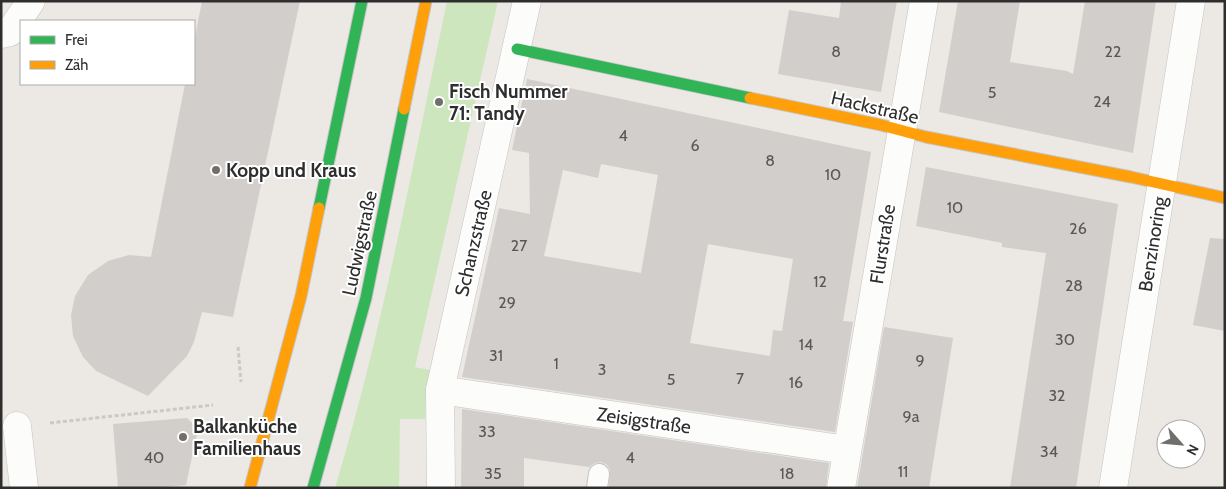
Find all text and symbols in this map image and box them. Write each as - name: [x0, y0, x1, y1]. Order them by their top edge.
- legend: [20, 20, 195, 85]
- text: Frei: [65, 31, 88, 49]
- house number: 8: [831, 42, 841, 61]
- house number: 22: [1105, 42, 1121, 61]
- text: Zäh: [65, 56, 88, 74]
- place label: Fisch Nummer 71: Tandy: [449, 80, 568, 125]
- house number: 5: [988, 83, 996, 102]
- street label: Hackstraße: [829, 86, 921, 129]
- house number: 24: [1093, 92, 1111, 111]
- marker: Fisch Nummer 71: Tandy: [433, 96, 445, 108]
- house number: 4: [618, 126, 628, 145]
- house number: 6: [690, 136, 700, 155]
- house number: 8: [765, 151, 775, 170]
- place label: Kopp und Kraus: [226, 159, 356, 182]
- marker: Kopp und Kraus: [210, 164, 222, 176]
- house number: 10: [825, 165, 841, 184]
- street label: Schanzstraße: [450, 187, 497, 299]
- street label: Ludwigstraße: [337, 188, 382, 298]
- street label: Benzinoring: [1134, 194, 1171, 293]
- house number: 10: [947, 198, 963, 217]
- street label: Flurstraße: [865, 202, 900, 286]
- house number: 26: [1069, 219, 1087, 238]
- house number: 27: [511, 236, 527, 255]
- house number: 12: [813, 272, 827, 291]
- house number: 28: [1065, 276, 1083, 295]
- house number: 29: [498, 293, 516, 312]
- house number: 30: [1055, 330, 1075, 349]
- house number: 14: [799, 335, 813, 354]
- house number: 31: [489, 346, 503, 365]
- house number: 9: [915, 351, 925, 370]
- house number: 1: [553, 354, 559, 373]
- house number: 3: [598, 360, 606, 379]
- house number: 7: [736, 369, 744, 388]
- house number: 5: [667, 370, 675, 389]
- house number: 16: [789, 373, 803, 392]
- house number: 32: [1048, 386, 1066, 405]
- street label: Zeisigstraße: [595, 403, 693, 439]
- house number: 9a: [903, 407, 920, 426]
- place label: Balkanküche Familienhaus: [193, 415, 301, 460]
- north arrow: [1156, 419, 1206, 469]
- house number: 33: [478, 422, 496, 441]
- marker: Balkanküche Familienhaus: [177, 431, 189, 443]
- text: N: [1182, 441, 1203, 458]
- house number: 34: [1040, 442, 1058, 461]
- house number: 40: [144, 448, 164, 467]
- house number: 4: [625, 448, 635, 467]
- house number: 11: [898, 462, 908, 481]
- house number: 35: [484, 464, 502, 483]
- house number: 18: [780, 464, 794, 483]

